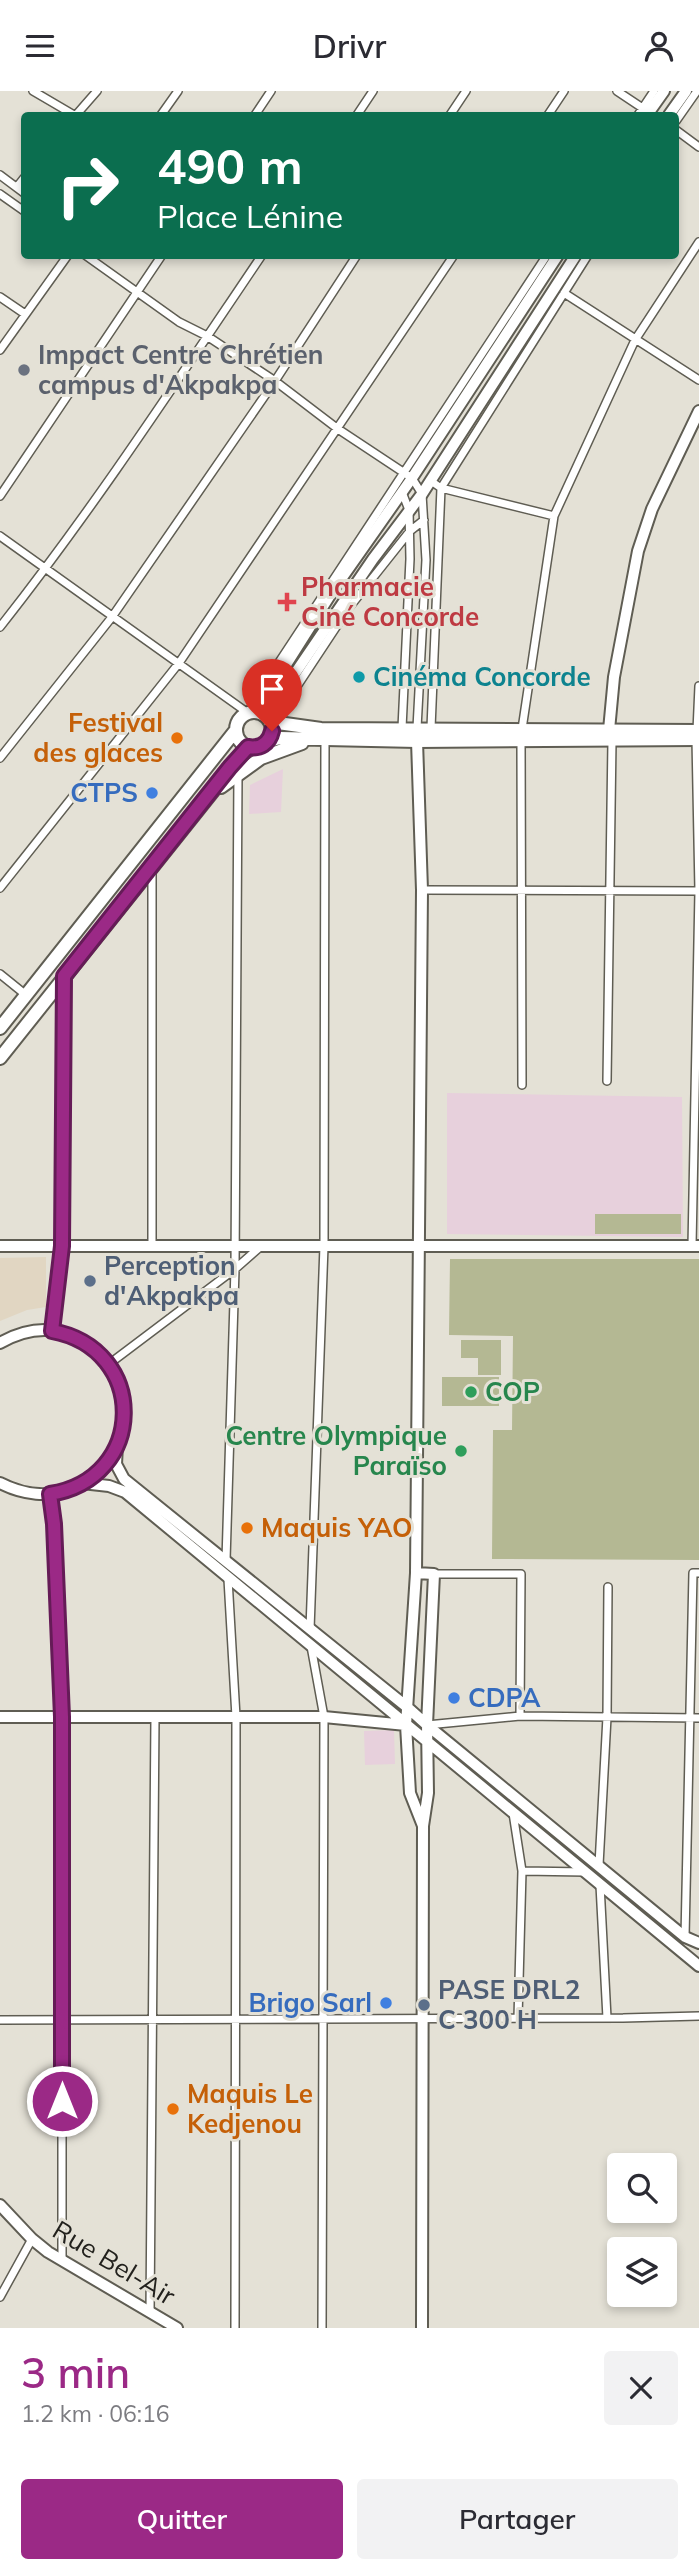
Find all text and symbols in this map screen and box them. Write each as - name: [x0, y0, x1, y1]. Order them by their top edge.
- text: Drivr: [313, 26, 386, 66]
- icon: menu: [21, 27, 59, 65]
- icon: person: [640, 27, 678, 65]
- text: 490 m: [157, 135, 303, 196]
- icon: right: [42, 140, 133, 231]
- text: Place Lénine: [157, 196, 343, 236]
- place label: Impact Centre Chrétien campus d'Akpakpa: [38, 338, 323, 401]
- marker: Impact Centre Chrétien campus d'Akpakpa: [16, 362, 32, 378]
- place label: Pharmacie Ciné Concorde: [301, 570, 479, 633]
- marker: Pharmacie Ciné Concorde: [279, 594, 295, 610]
- pin: [242, 659, 302, 731]
- place label: Cinéma Concorde: [373, 660, 591, 693]
- marker: Cinéma Concorde: [351, 669, 367, 685]
- icon: arrive: [253, 670, 291, 708]
- place label: Festival des glaces: [33, 706, 163, 769]
- marker: Festival des glaces: [169, 730, 185, 746]
- place label: CTPS: [70, 776, 138, 809]
- marker: CTPS: [144, 785, 160, 801]
- place label: Perception d'Akpakpa: [104, 1249, 239, 1312]
- marker: Perception d'Akpakpa: [82, 1273, 98, 1289]
- place label: COP: [485, 1375, 540, 1408]
- marker: COP: [463, 1384, 479, 1400]
- place label: Centre Olympique Paraïso: [225, 1419, 447, 1482]
- marker: Centre Olympique Paraïso: [453, 1443, 469, 1459]
- place label: Maquis YAO: [261, 1511, 413, 1544]
- marker: Maquis YAO: [239, 1520, 255, 1536]
- place label: CDPA: [468, 1681, 541, 1714]
- marker: CDPA: [446, 1690, 462, 1706]
- place label: PASE DRL2 C 300 H: [438, 1973, 580, 2036]
- place label: Brigo Sarl: [248, 1986, 372, 2019]
- marker: Brigo Sarl: [378, 1995, 394, 2011]
- marker: PASE DRL2 C 300 H: [416, 1997, 432, 2013]
- position arrow: [25, 2064, 99, 2138]
- place label: Maquis Le Kedjenou: [187, 2077, 313, 2140]
- marker: Maquis Le Kedjenou: [165, 2101, 181, 2117]
- map controls: [607, 2153, 677, 2307]
- button: search: [607, 2153, 677, 2223]
- street label: Rue Bel-Air: [47, 2213, 182, 2312]
- button: layers: [607, 2237, 677, 2307]
- text: 3 min: [21, 2346, 130, 2399]
- button: close: [604, 2351, 678, 2425]
- text: 1.2 km · 06:16: [21, 2399, 170, 2428]
- button: Quitter: [21, 2479, 343, 2559]
- button: Partager: [357, 2479, 678, 2559]

